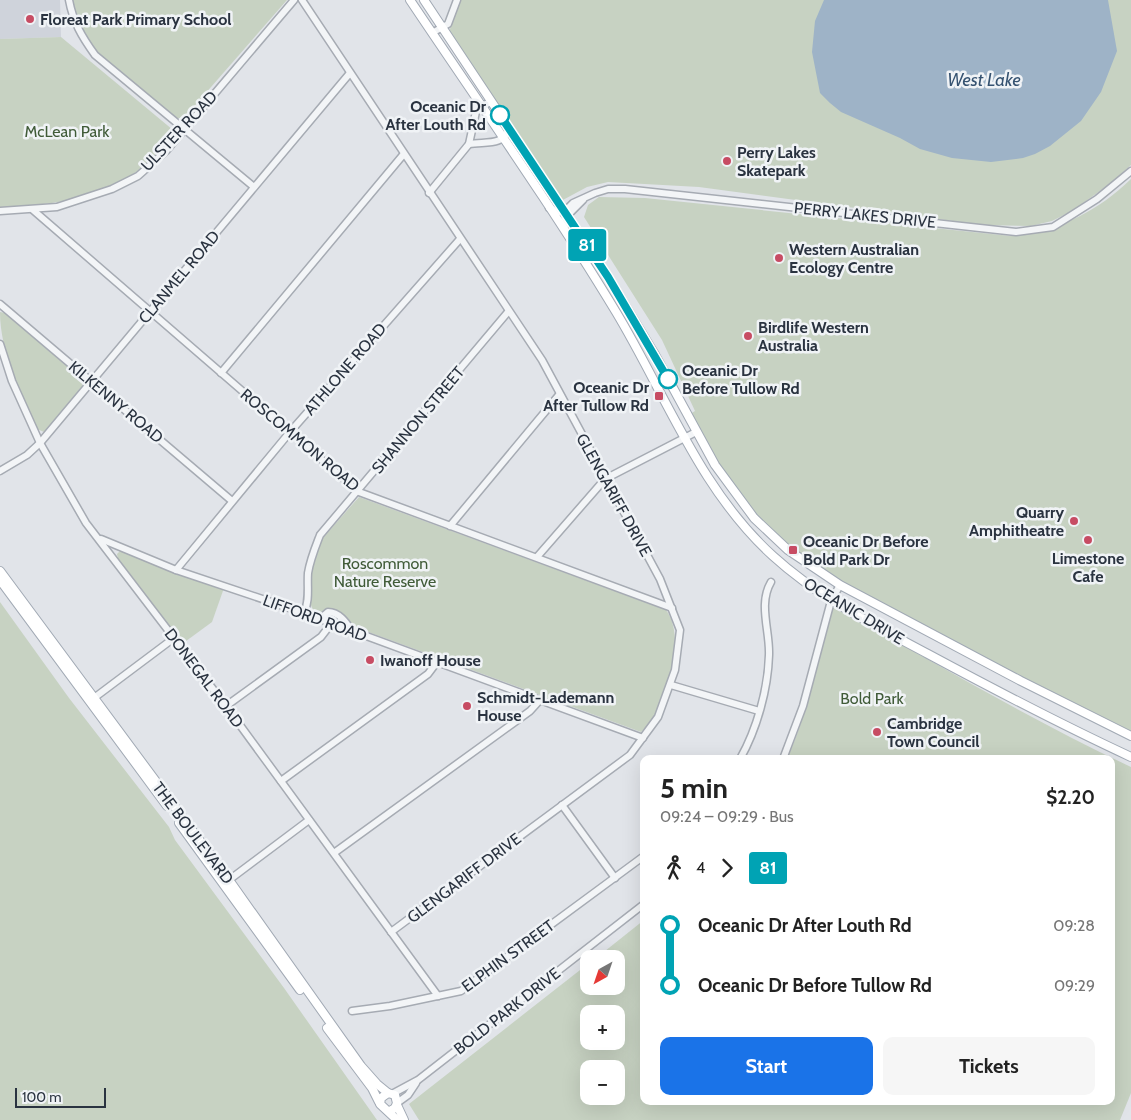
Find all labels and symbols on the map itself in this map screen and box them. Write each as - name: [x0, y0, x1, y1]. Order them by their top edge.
- place label: Floreat Park Primary School: [40, 10, 232, 29]
- marker: Floreat Park Primary School: [24, 13, 36, 25]
- water label: West Lake: [947, 69, 1021, 91]
- street label: ULSTER ROAD: [137, 87, 221, 175]
- place label: Oceanic Dr After Louth Rd: [386, 97, 487, 134]
- marker: Oceanic Dr After Louth Rd: [490, 105, 510, 125]
- park label: McLean Park: [24, 122, 110, 141]
- place label: Perry Lakes Skatepark: [737, 143, 816, 180]
- marker: Perry Lakes Skatepark: [721, 155, 733, 167]
- street label: PERRY LAKES DRIVE: [793, 198, 937, 232]
- street label: CLANMEL ROAD: [135, 227, 223, 327]
- line badge: 81: [564, 229, 610, 261]
- place label: Western Australian Ecology Centre: [789, 240, 919, 277]
- marker: Western Australian Ecology Centre: [773, 252, 785, 264]
- place label: Birdlife Western Australia: [758, 318, 869, 355]
- street label: ATHLONE ROAD: [300, 319, 390, 419]
- marker: Birdlife Western Australia: [742, 330, 754, 342]
- street label: KILKENNY ROAD: [65, 357, 167, 447]
- place label: Oceanic Dr Before Tullow Rd: [682, 361, 800, 398]
- street label: SHANNON STREET: [368, 362, 469, 477]
- marker: Oceanic Dr Before Tullow Rd: [658, 369, 678, 389]
- place label: Oceanic Dr After Tullow Rd: [543, 378, 650, 415]
- street label: ROSCOMMON ROAD: [237, 385, 363, 495]
- marker: Oceanic Dr After Tullow Rd: [653, 390, 665, 402]
- street label: GLENGARIFF DRIVE: [572, 430, 656, 560]
- place label: Quarry Amphitheatre: [969, 503, 1064, 540]
- marker: Quarry Amphitheatre: [1068, 515, 1080, 527]
- place label: Oceanic Dr Before Bold Park Dr: [803, 532, 928, 569]
- marker: Limestone Cafe: [1082, 534, 1094, 546]
- marker: Oceanic Dr Before Bold Park Dr: [787, 544, 799, 556]
- place label: Limestone Cafe: [1052, 549, 1124, 586]
- park label: Roscommon Nature Reserve: [334, 554, 436, 591]
- street label: OCEANIC DRIVE: [800, 574, 908, 648]
- street label: LIFFORD ROAD: [260, 590, 370, 646]
- street label: DONEGAL ROAD: [160, 625, 248, 731]
- place label: Iwanoff House: [380, 651, 481, 670]
- marker: Iwanoff House: [364, 654, 376, 666]
- place label: Schmidt-Lademann House: [477, 688, 614, 725]
- park label: Bold Park: [840, 689, 905, 708]
- marker: Schmidt-Lademann House: [461, 700, 473, 712]
- place label: Cambridge Town Council: [887, 714, 979, 751]
- marker: Cambridge Town Council: [871, 726, 883, 738]
- street label: THE BOULEVARD: [148, 778, 238, 888]
- street label: GLENGARIFF DRIVE: [403, 829, 525, 927]
- street label: ELPHIN STREET: [458, 916, 558, 996]
- north arrow: [580, 950, 625, 995]
- street label: BOLD PARK DRIVE: [450, 963, 564, 1058]
- scale bar: [15, 1085, 106, 1108]

